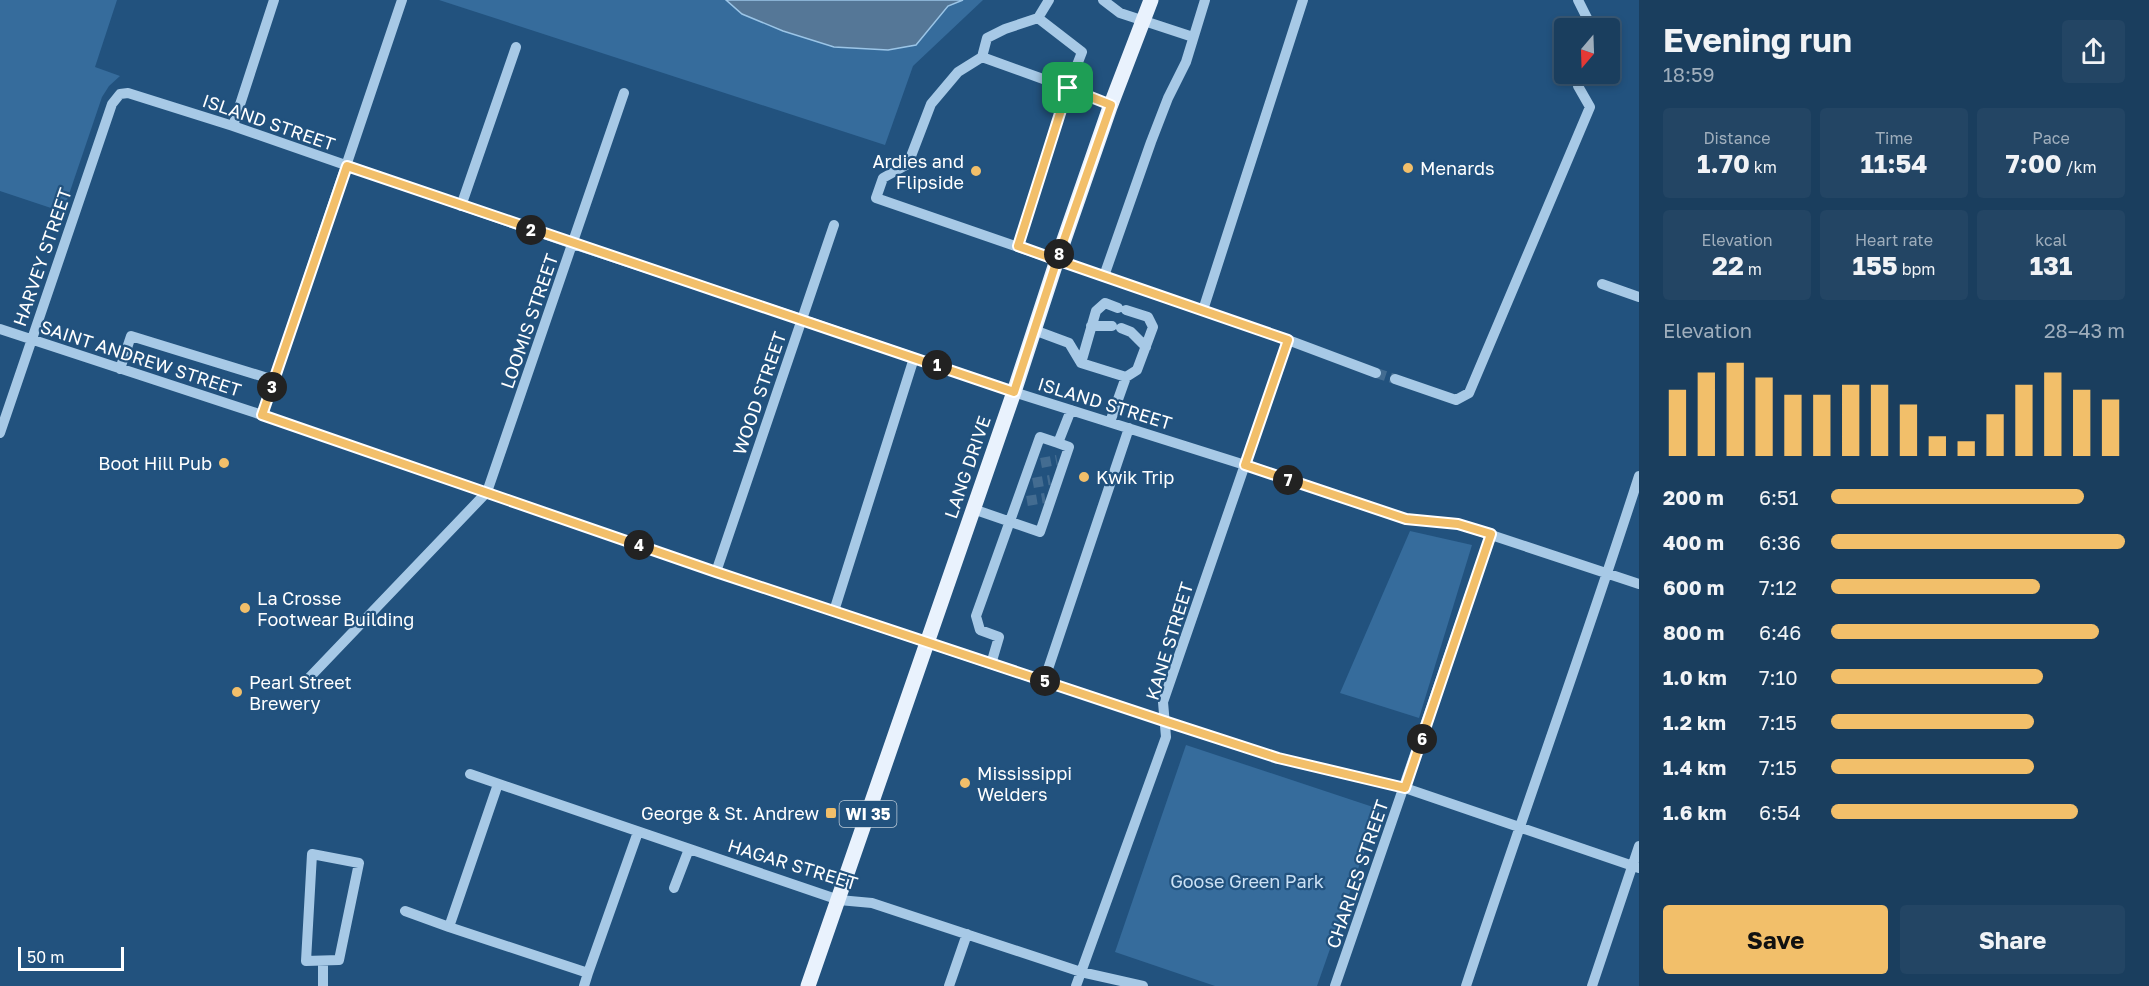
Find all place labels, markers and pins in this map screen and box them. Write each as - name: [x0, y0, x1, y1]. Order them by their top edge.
- pin: [1042, 62, 1093, 113]
- place label: Ardies and Flipside: [872, 150, 964, 193]
- place label: Menards: [1420, 157, 1495, 179]
- marker: Menards: [1401, 161, 1415, 175]
- marker: Ardies and Flipside: [969, 164, 983, 178]
- pin: 2: [516, 215, 546, 245]
- pin: 8: [1044, 239, 1074, 269]
- pin: 1: [922, 350, 952, 380]
- pin: 3: [257, 372, 287, 402]
- place label: Boot Hill Pub: [98, 452, 212, 474]
- marker: Boot Hill Pub: [217, 456, 231, 470]
- pin: 7: [1273, 465, 1303, 495]
- place label: Kwik Trip: [1096, 466, 1174, 488]
- marker: Kwik Trip: [1077, 470, 1091, 484]
- pin: 4: [624, 530, 654, 560]
- place label: La Crosse Footwear Building: [257, 587, 414, 630]
- marker: La Crosse Footwear Building: [238, 601, 252, 615]
- pin: 5: [1030, 666, 1060, 696]
- place label: Pearl Street Brewery: [249, 671, 352, 714]
- marker: Pearl Street Brewery: [230, 685, 244, 699]
- pin: 6: [1407, 724, 1437, 754]
- place label: Mississippi Welders: [977, 762, 1072, 805]
- marker: Mississippi Welders: [958, 776, 972, 790]
- place label: George & St. Andrew: [641, 802, 819, 824]
- marker: George & St. Andrew: [824, 806, 838, 820]

